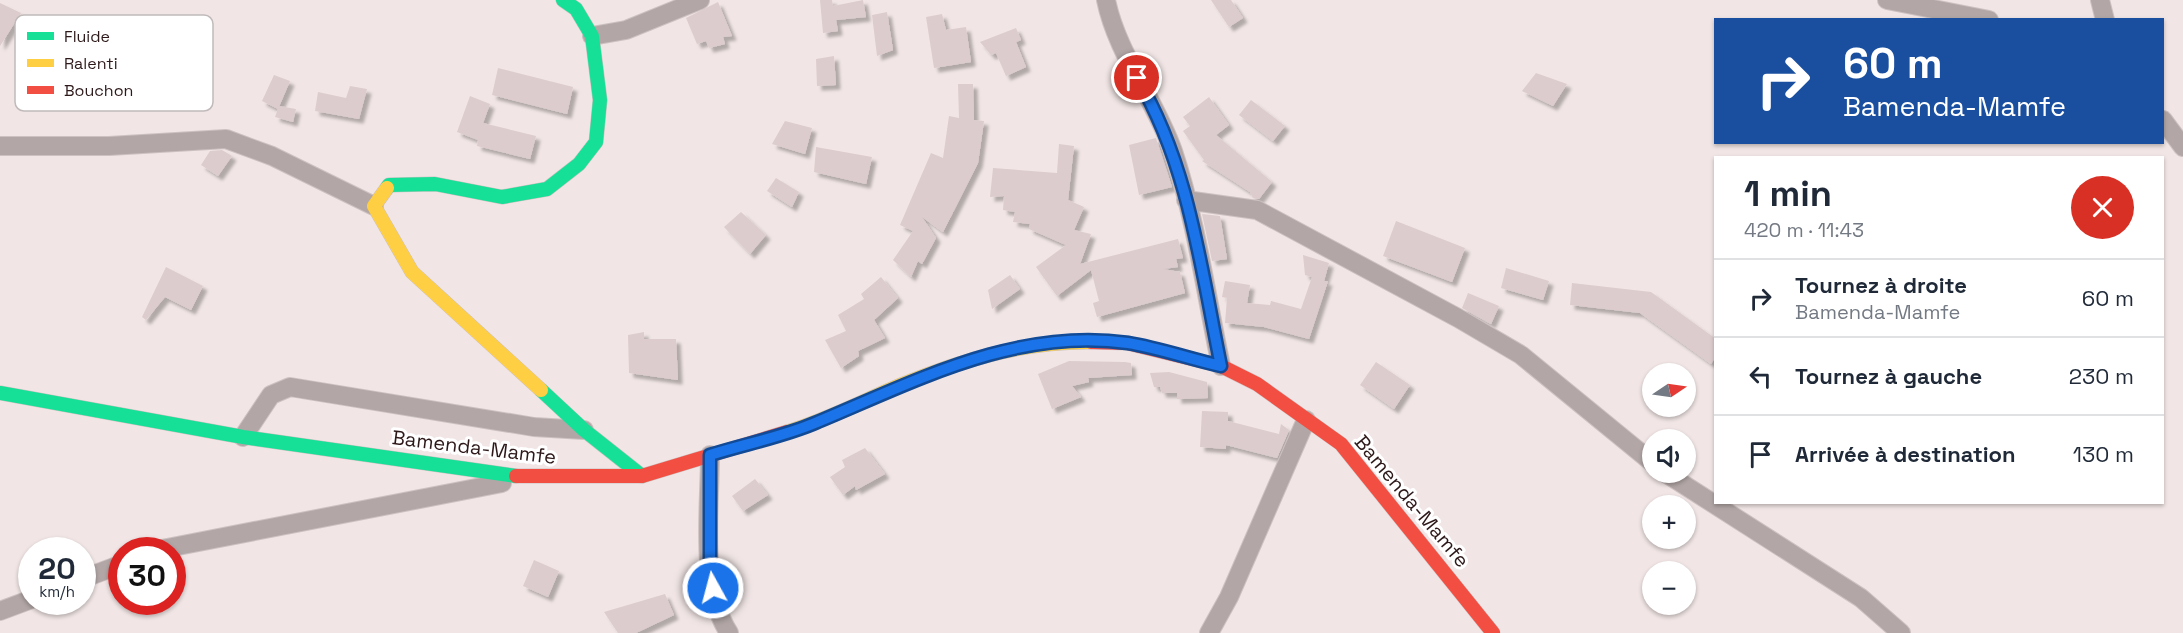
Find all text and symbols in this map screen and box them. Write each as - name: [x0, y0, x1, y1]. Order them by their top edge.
- legend: [15, 15, 213, 111]
- text: Fluide: [64, 26, 110, 47]
- text: 60 m: [1843, 37, 1943, 90]
- icon: right: [1744, 42, 1822, 120]
- pin: [1111, 52, 1162, 103]
- text: Ralenti: [64, 53, 118, 74]
- icon: arrive: [1120, 61, 1153, 94]
- text: Bouchon: [64, 80, 133, 101]
- text: Bamenda-Mamfe: [1843, 89, 2066, 124]
- text: 1 min: [1744, 171, 1832, 217]
- button: close: [2071, 176, 2134, 239]
- text: 420 m · 11:43: [1744, 217, 1864, 243]
- text: Tournez à droite: [1795, 271, 1967, 299]
- icon: right: [1744, 282, 1777, 315]
- text: 60 m: [2082, 284, 2134, 312]
- text: Bamenda-Mamfe: [1795, 299, 1960, 325]
- icon: left: [1744, 360, 1777, 393]
- text: Tournez à gauche: [1795, 362, 1982, 390]
- text: 230 m: [2069, 362, 2134, 390]
- north arrow: [1642, 363, 1696, 417]
- map controls: [1642, 363, 1696, 615]
- street label: Bamenda-Mamfe: [390, 424, 558, 470]
- street label: Bamenda-Mamfe: [1349, 429, 1475, 573]
- button: sound: [1642, 429, 1696, 483]
- icon: arrive: [1744, 438, 1777, 471]
- text: Arrivée à destination: [1795, 440, 2016, 468]
- text: 130 m: [2073, 440, 2134, 468]
- button: +: [1642, 495, 1696, 549]
- speed limit sign: 30: [108, 537, 186, 615]
- text: 20: [38, 549, 76, 588]
- position arrow: [681, 556, 745, 620]
- button: −: [1642, 561, 1696, 615]
- text: km/h: [39, 582, 75, 601]

